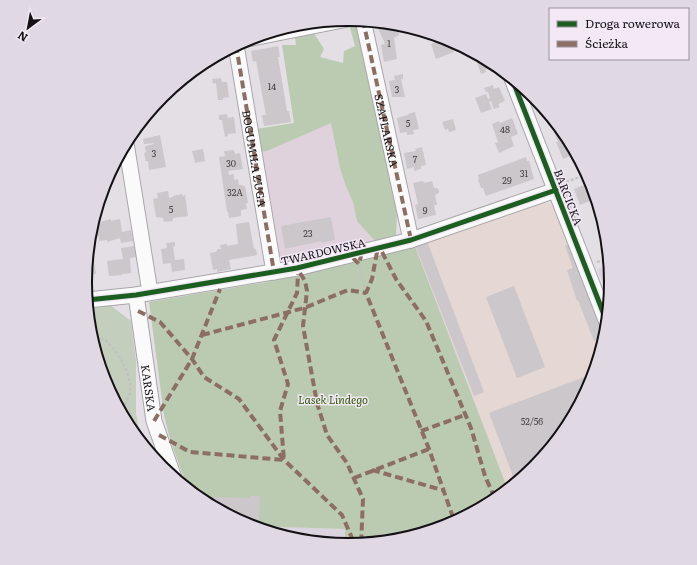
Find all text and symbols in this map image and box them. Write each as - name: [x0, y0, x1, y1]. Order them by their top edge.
- north arrow: [8, 8, 48, 48]
- legend: [549, 8, 689, 60]
- text: Droga rowerowa: [585, 14, 681, 32]
- text: N: [14, 28, 30, 47]
- text: Ścieżka: [585, 34, 628, 52]
- house number: 1: [387, 36, 391, 50]
- house number: 14: [268, 79, 276, 93]
- house number: 3: [395, 82, 400, 96]
- street label: SZAFLARSKA: [371, 92, 403, 169]
- street label: BOGUMIŁA ZUGA: [239, 109, 271, 208]
- house number: 5: [406, 116, 411, 130]
- house number: 48: [500, 122, 510, 136]
- house number: 3: [152, 146, 157, 160]
- house number: 7: [413, 152, 418, 166]
- house number: 30: [226, 156, 236, 170]
- house number: 31: [520, 166, 529, 180]
- street label: BARCICKA: [551, 167, 587, 227]
- house number: 29: [502, 173, 512, 187]
- house number: 32A: [227, 185, 243, 199]
- house number: 5: [169, 202, 174, 216]
- house number: 9: [423, 203, 428, 217]
- house number: 23: [303, 226, 313, 240]
- street label: TWARDOWSKA: [279, 233, 367, 269]
- street label: KARSKA: [138, 364, 161, 413]
- park label: Lasek Lindego: [298, 391, 368, 407]
- house number: 52/56: [521, 414, 543, 428]

